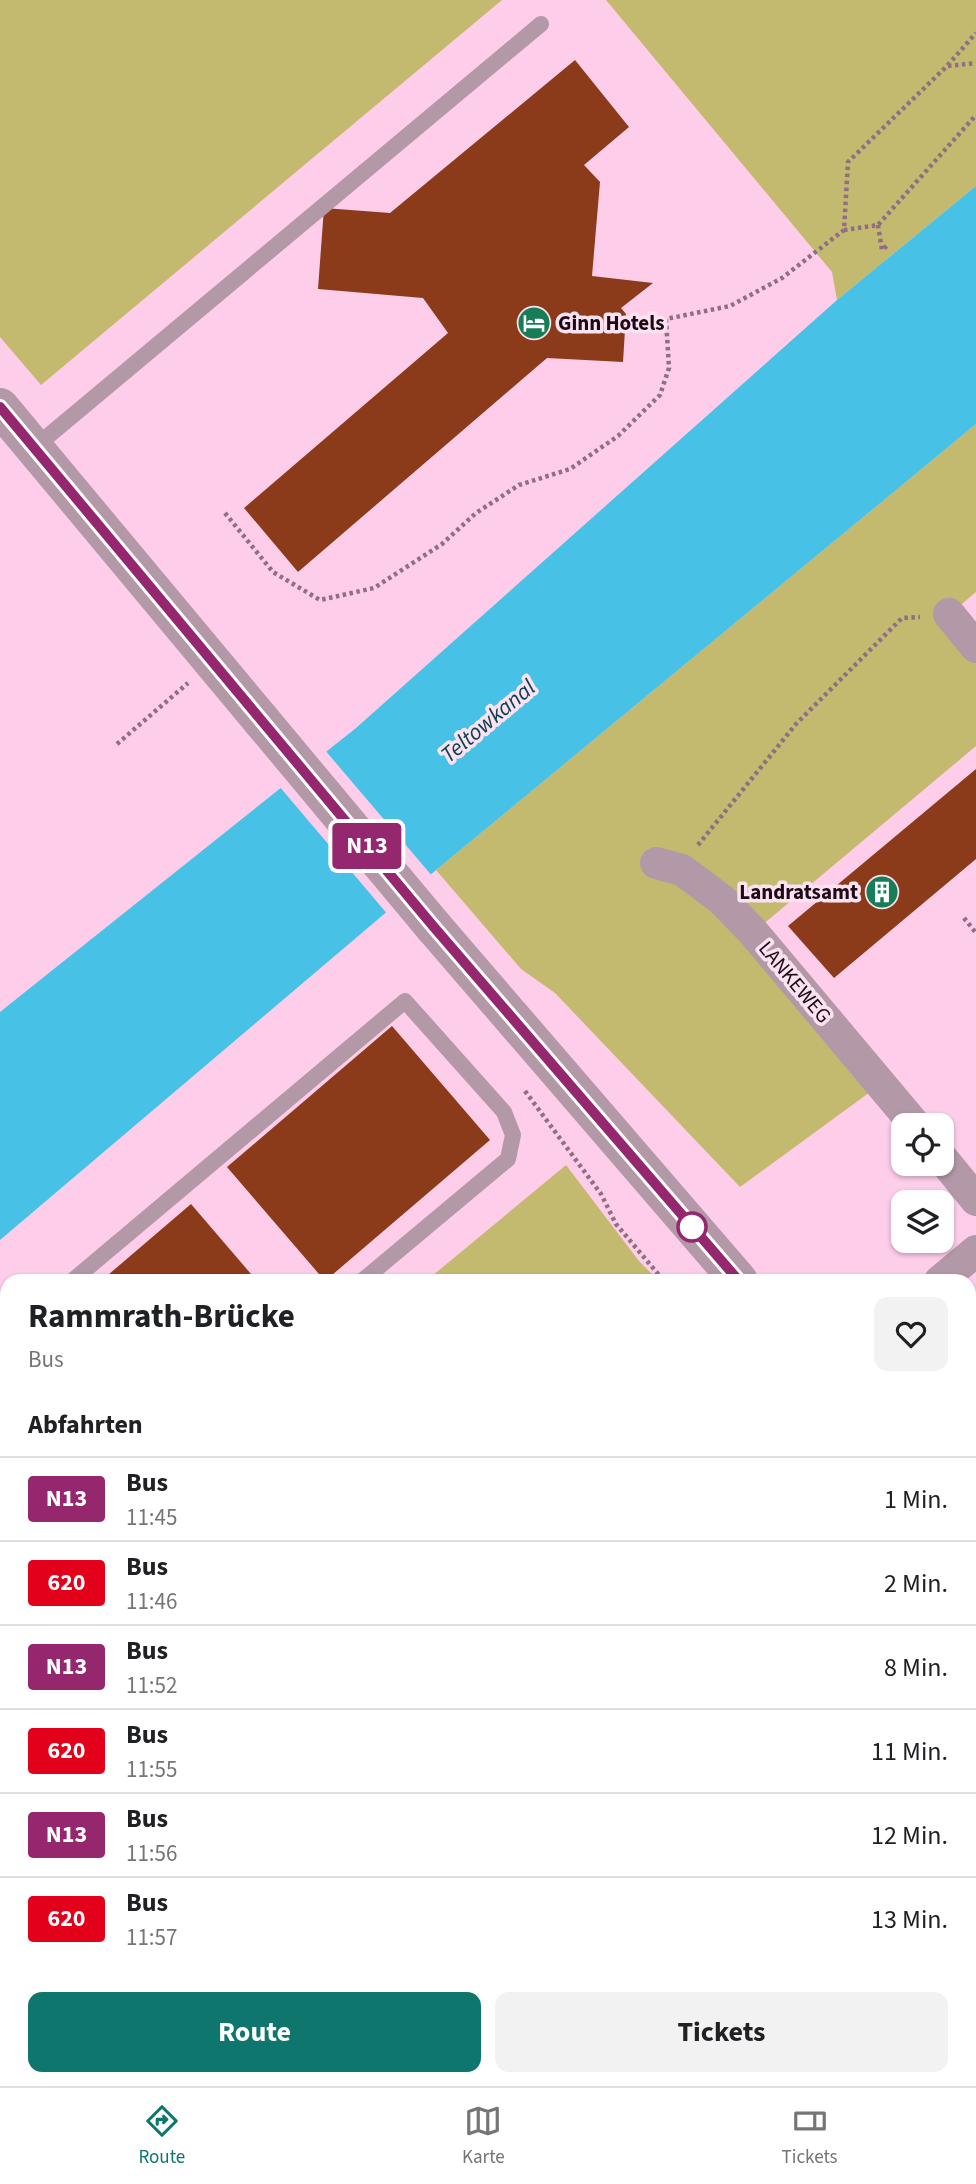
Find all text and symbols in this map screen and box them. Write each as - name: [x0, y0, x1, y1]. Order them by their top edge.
- hotel icon: Ginn Hotels: [515, 304, 553, 342]
- place label: Ginn Hotels: [558, 308, 665, 338]
- water label: Teltowkanal: [433, 671, 543, 771]
- line badge: N13: [327, 823, 407, 869]
- text: N13: [346, 828, 388, 863]
- building icon: Landratsamt: [863, 873, 901, 911]
- place label: Landratsamt: [739, 877, 858, 907]
- street label: LANKEWEG: [752, 934, 838, 1030]
- map controls: [891, 1113, 954, 1253]
- button: locate: [891, 1113, 954, 1176]
- button: layers: [891, 1190, 954, 1253]
- unlabelled marker: [677, 1212, 707, 1242]
- text: Rammrath-Brücke: [28, 1293, 295, 1340]
- button: heart: [874, 1297, 948, 1371]
- text: Bus: [28, 1343, 64, 1376]
- text: Abfahrten: [28, 1406, 143, 1443]
- text: Bus: [126, 1464, 168, 1501]
- text: N13: [46, 1481, 87, 1516]
- text: 1 Min.: [884, 1481, 948, 1518]
- text: 11:45: [126, 1501, 177, 1534]
- text: Bus: [126, 1548, 168, 1585]
- text: 620: [47, 1565, 86, 1600]
- text: 2 Min.: [884, 1565, 948, 1602]
- text: 11:46: [126, 1585, 177, 1618]
- text: Bus: [126, 1632, 168, 1669]
- text: N13: [46, 1649, 87, 1684]
- text: 8 Min.: [884, 1649, 948, 1686]
- text: 11:52: [126, 1669, 177, 1702]
- text: Bus: [126, 1716, 168, 1753]
- text: 620: [47, 1733, 86, 1768]
- text: 11 Min.: [871, 1733, 948, 1770]
- text: 11:55: [126, 1753, 177, 1786]
- text: Bus: [126, 1800, 168, 1837]
- text: N13: [46, 1817, 87, 1852]
- text: 12 Min.: [871, 1817, 948, 1854]
- text: 11:56: [126, 1837, 177, 1870]
- text: Bus: [126, 1884, 168, 1921]
- text: 620: [47, 1901, 86, 1936]
- text: 13 Min.: [871, 1901, 948, 1938]
- text: 11:57: [126, 1921, 177, 1954]
- button: Route: [28, 1992, 481, 2072]
- button: Tickets: [495, 1992, 948, 2072]
- tab: Route: [138, 2102, 185, 2171]
- tab: Karte: [462, 2102, 505, 2171]
- tab: Tickets: [782, 2102, 838, 2171]

